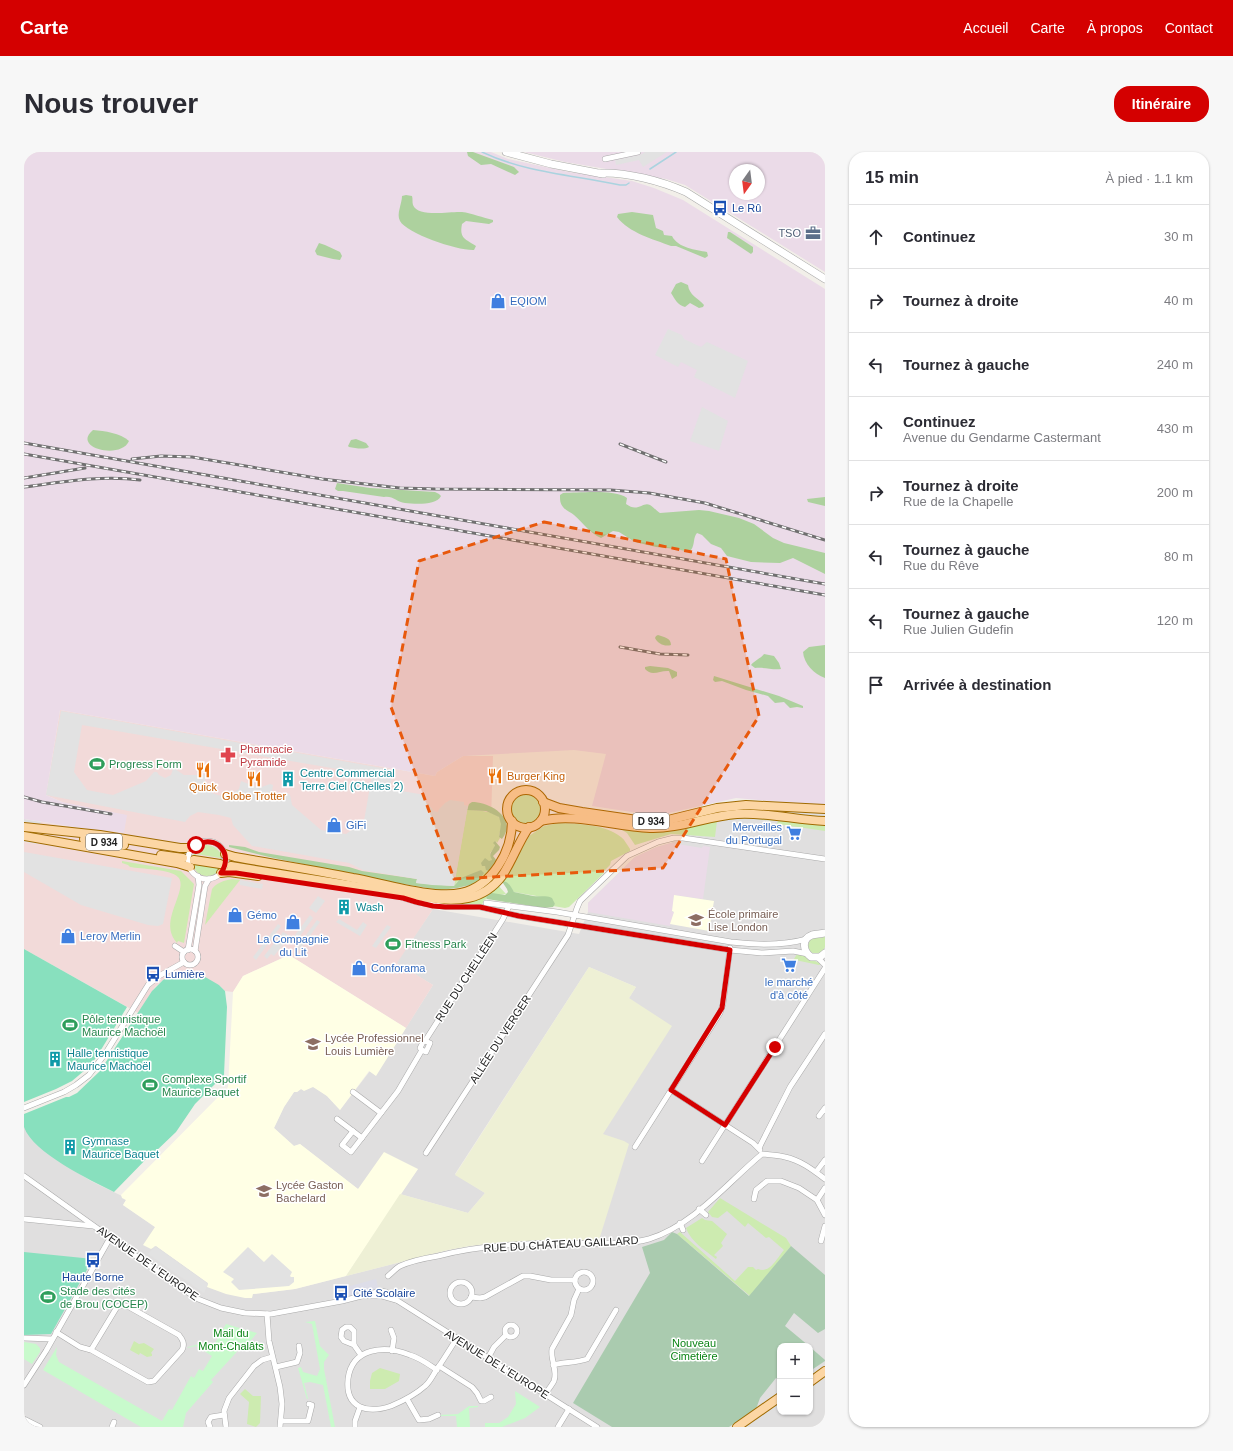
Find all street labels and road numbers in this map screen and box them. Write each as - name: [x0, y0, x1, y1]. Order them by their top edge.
- road number: D 934: [633, 813, 669, 829]
- road number: D 934: [86, 834, 122, 850]
- street label: RUE DU CHELLÉEN: [433, 930, 499, 1024]
- street label: ALLÉE DU VERGER: [467, 993, 533, 1085]
- street label: AVENUE DE L'EUROPE: [95, 1224, 201, 1302]
- street label: RUE DU CHÂTEAU GAILLARD: [483, 1234, 639, 1254]
- street label: AVENUE DE L'EUROPE: [443, 1327, 551, 1401]

